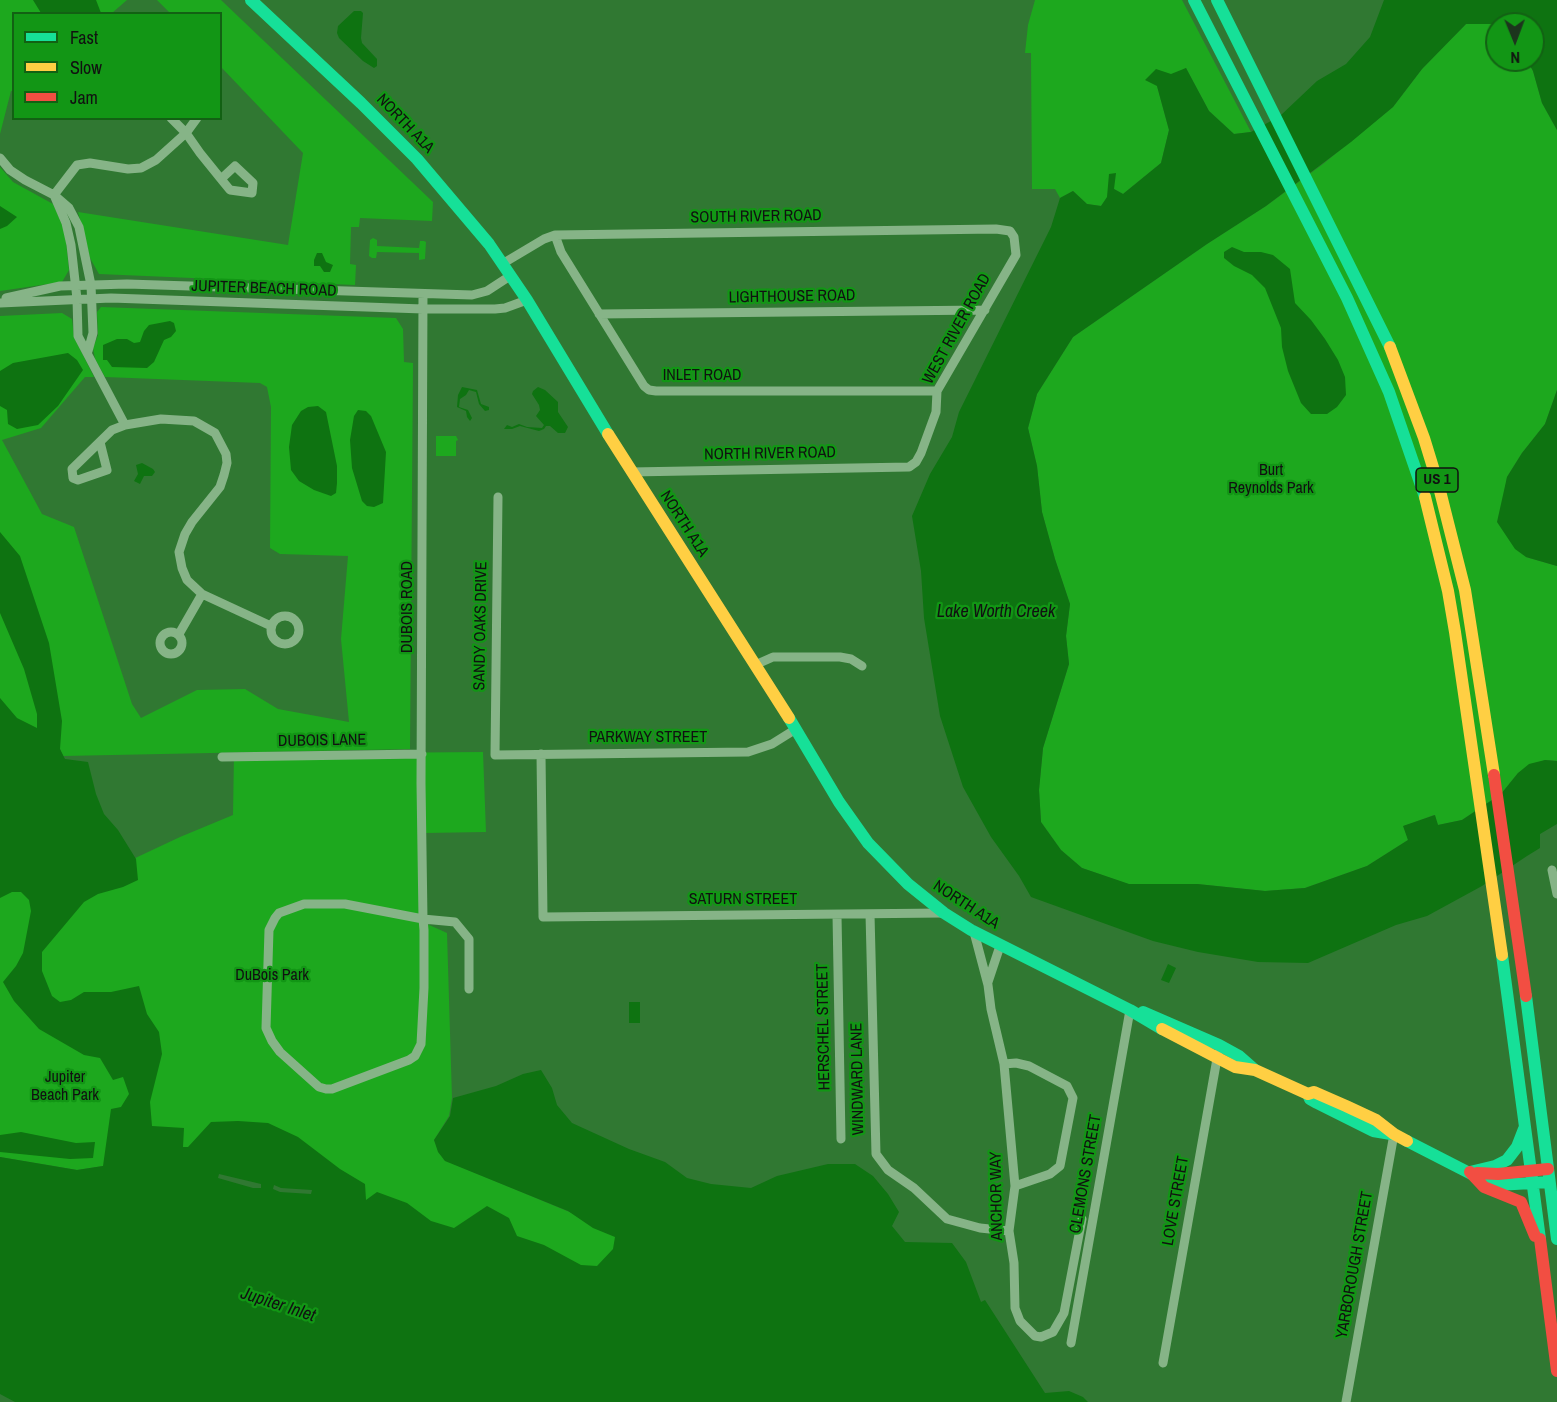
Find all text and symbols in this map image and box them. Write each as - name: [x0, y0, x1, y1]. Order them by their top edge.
- legend: [12, 12, 222, 120]
- north arrow: [1485, 12, 1545, 72]
- text: Fast: [70, 25, 98, 50]
- text: N: [1510, 47, 1520, 69]
- text: Slow: [70, 55, 102, 80]
- text: Jam: [70, 85, 98, 110]
- street label: NORTH A1A: [372, 90, 438, 158]
- street label: SOUTH RIVER ROAD: [690, 206, 822, 228]
- street label: WEST RIVER ROAD: [919, 270, 995, 388]
- street label: JUPITER BEACH ROAD: [191, 277, 337, 301]
- street label: LIGHTHOUSE ROAD: [728, 286, 856, 308]
- street label: INLET ROAD: [663, 366, 741, 386]
- street label: NORTH RIVER ROAD: [704, 443, 836, 465]
- park label: Burt Reynolds Park: [1228, 461, 1314, 499]
- road number: US 1: [1416, 468, 1458, 492]
- street label: NORTH A1A: [656, 487, 712, 561]
- street label: DUBOIS ROAD: [398, 561, 418, 653]
- street label: SANDY OAKS DRIVE: [470, 561, 492, 691]
- water label: Lake Worth Creek: [937, 601, 1055, 623]
- street label: PARKWAY STREET: [589, 728, 707, 748]
- street label: DUBOIS LANE: [278, 731, 366, 751]
- street label: NORTH A1A: [929, 877, 1003, 933]
- street label: SATURN STREET: [689, 890, 797, 910]
- street label: HERSCHEL STREET: [813, 963, 835, 1091]
- park label: DuBois Park: [235, 966, 309, 986]
- street label: WINDWARD LANE: [847, 1023, 869, 1135]
- park label: Jupiter Beach Park: [31, 1068, 99, 1106]
- street label: CLEMONS STREET: [1066, 1113, 1106, 1235]
- street label: ANCHOR WAY: [987, 1151, 1007, 1241]
- street label: LOVE STREET: [1159, 1155, 1193, 1247]
- street label: YARBOROUGH STREET: [1333, 1190, 1377, 1340]
- water label: Jupiter Inlet: [238, 1283, 318, 1327]

